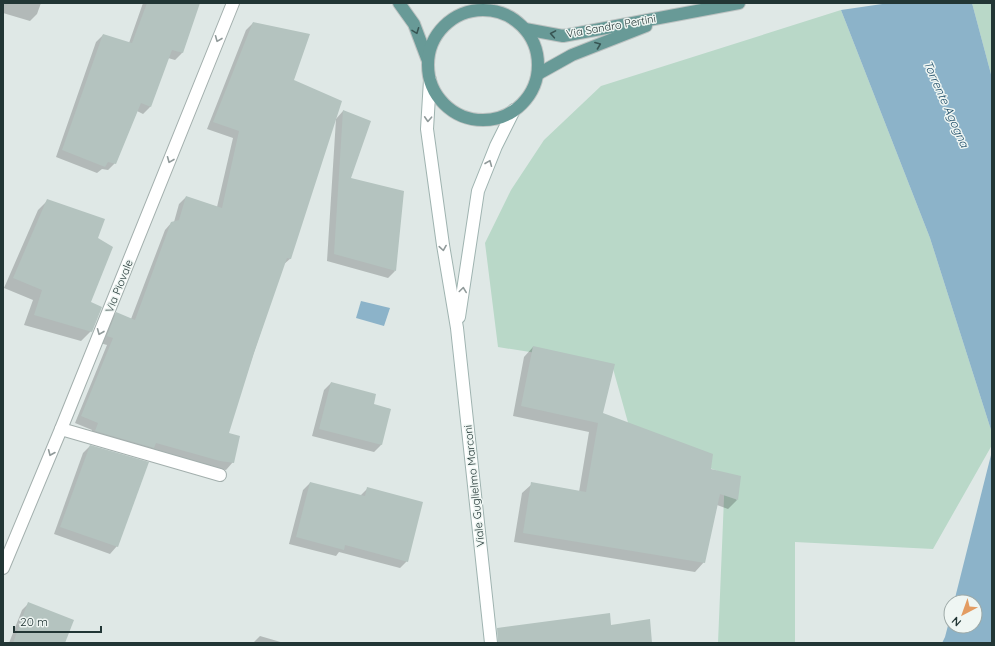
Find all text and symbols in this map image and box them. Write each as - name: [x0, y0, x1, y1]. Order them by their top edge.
- street label: Via Sandro Pertini: [565, 11, 657, 41]
- one-way arrow: [412, 27, 420, 34]
- one-way arrow: [550, 30, 556, 39]
- one-way arrow: [215, 36, 223, 43]
- one-way arrow: [594, 41, 601, 49]
- water label: Torrente Agogna: [921, 58, 973, 150]
- one-way arrow: [423, 116, 432, 122]
- one-way arrow: [166, 156, 174, 163]
- one-way arrow: [485, 159, 493, 166]
- one-way arrow: [438, 245, 447, 251]
- street label: Via Piovale: [102, 257, 136, 315]
- one-way arrow: [458, 286, 467, 293]
- one-way arrow: [97, 329, 105, 336]
- street label: Viale Guglielmo Marconi: [461, 424, 487, 548]
- one-way arrow: [48, 449, 56, 456]
- north arrow: [943, 594, 983, 634]
- scale bar: [14, 608, 101, 634]
- text: 20 m: [20, 614, 48, 629]
- text: N: [949, 614, 964, 629]

